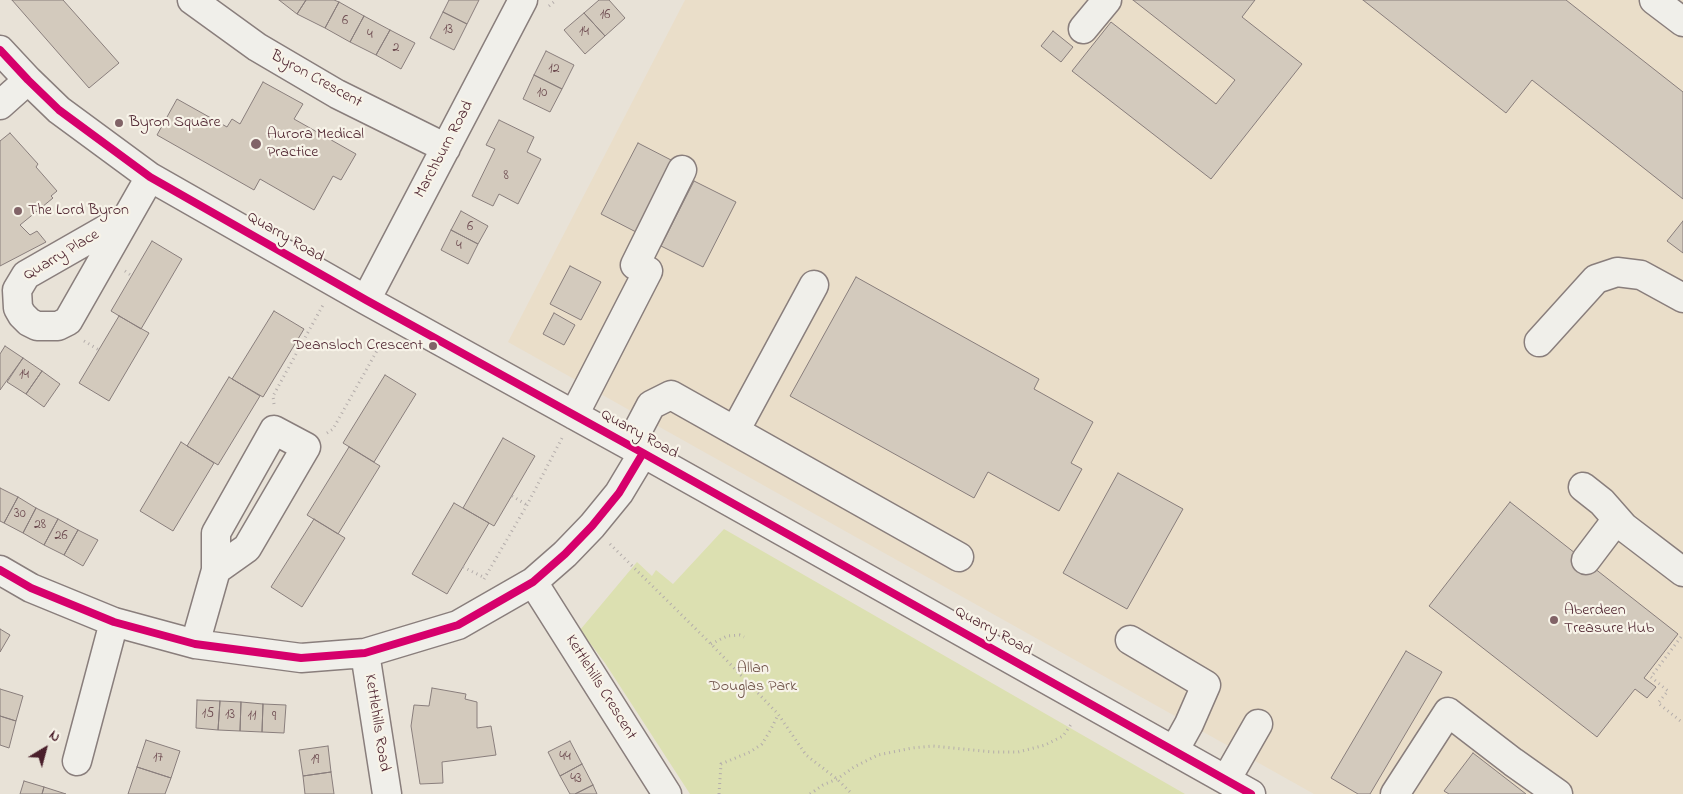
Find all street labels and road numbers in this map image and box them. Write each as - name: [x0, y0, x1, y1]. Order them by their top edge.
- street label: Byron Crescent: [267, 47, 365, 113]
- street label: Marchburn Road: [411, 98, 479, 202]
- street label: Quarry Road: [243, 208, 327, 268]
- street label: Quarry Place: [21, 226, 103, 286]
- street label: Quarry Road: [597, 406, 681, 464]
- street label: Quarry Road: [951, 603, 1035, 661]
- street label: Kettlehills Crescent: [560, 632, 640, 744]
- street label: Kettlehills Road: [359, 673, 393, 773]

